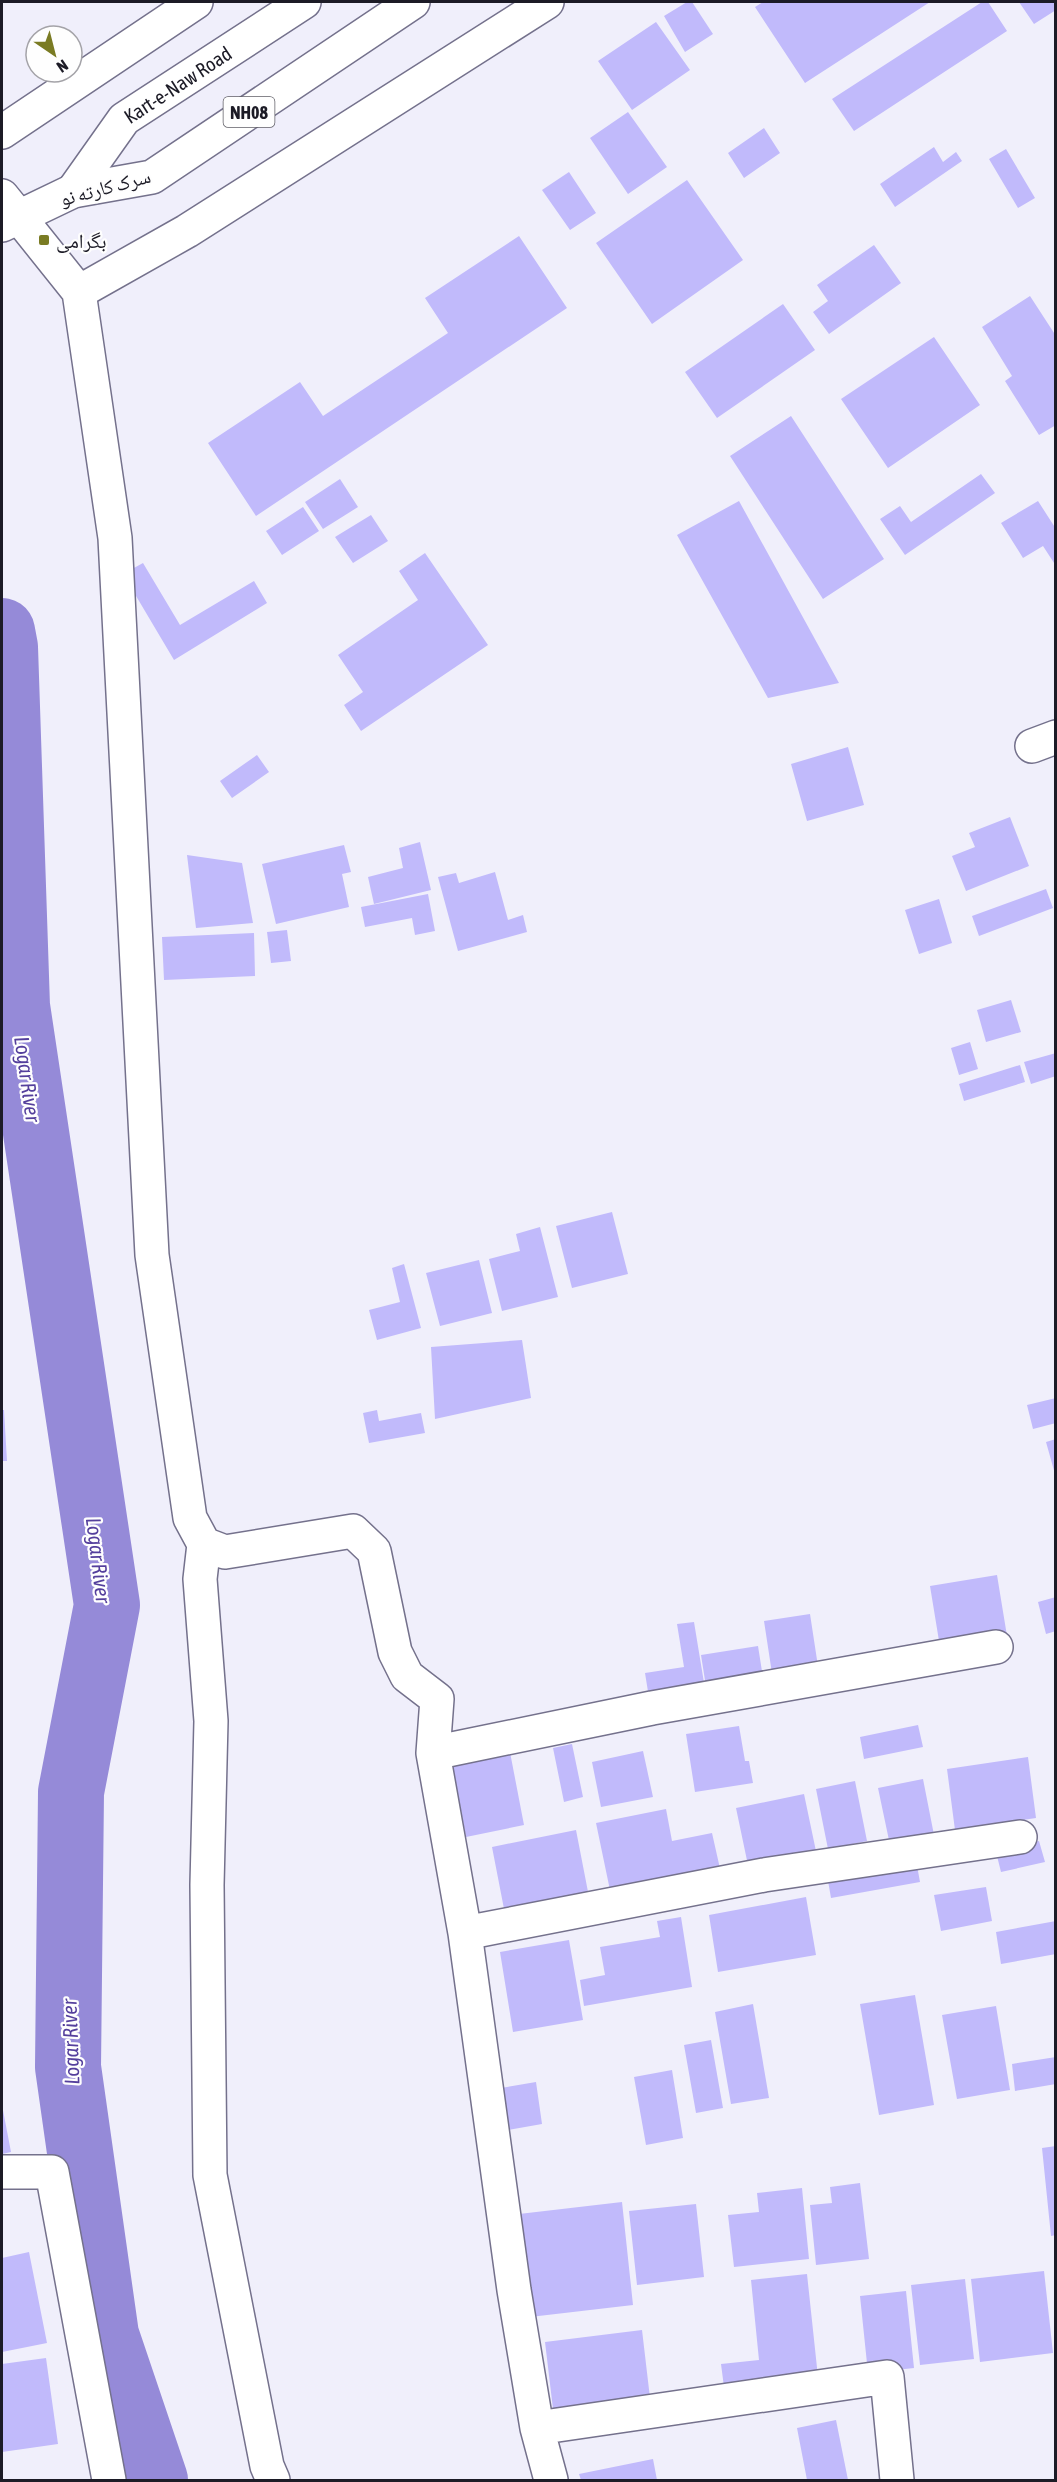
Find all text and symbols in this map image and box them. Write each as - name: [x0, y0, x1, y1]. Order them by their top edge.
- north arrow: [24, 24, 84, 84]
- street label: Kart-e-Naw Road: [120, 41, 235, 127]
- text: N: [54, 56, 72, 76]
- road number: NH08: [224, 97, 274, 127]
- street label: سرک کارته نو: [57, 164, 153, 210]
- place label: بگرامی: [56, 229, 106, 253]
- marker: بگرامی: [37, 233, 51, 247]
- water label: Logar River: [10, 1035, 46, 1124]
- water label: Logar River: [82, 1516, 116, 1605]
- water label: Logar River: [56, 1998, 83, 2085]

